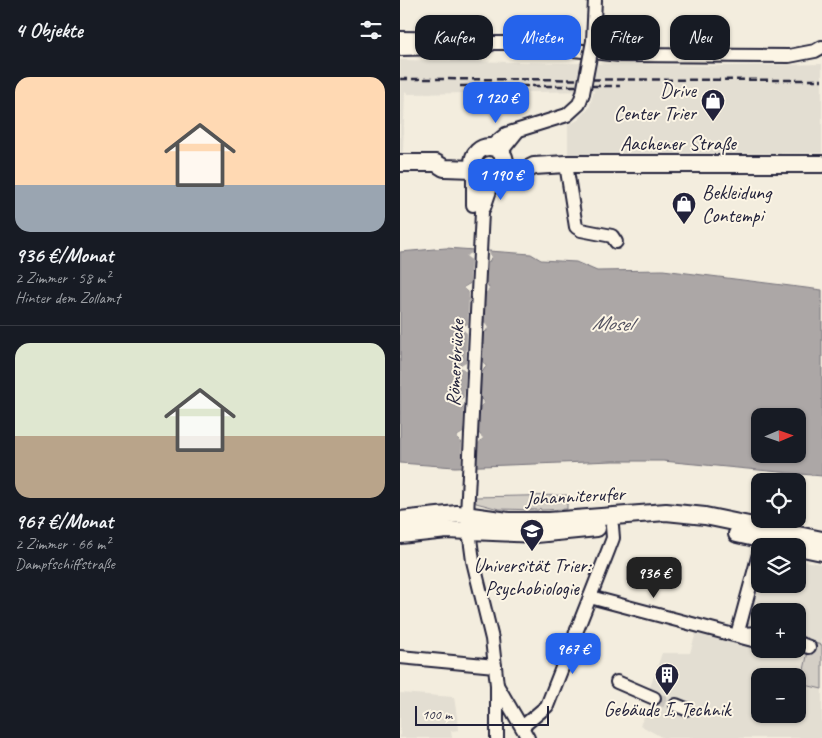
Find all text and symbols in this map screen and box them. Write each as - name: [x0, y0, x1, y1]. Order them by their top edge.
- chip: Kaufen: [415, 15, 493, 60]
- chip: Mieten: [503, 15, 581, 60]
- chip: Filter: [591, 15, 660, 60]
- chip: Neu: [670, 15, 730, 60]
- icon: filters: [357, 16, 385, 44]
- text: 4 Objekte: [15, 17, 83, 43]
- place label: Drive Center Trier: [614, 78, 698, 126]
- pin: 1 120 €: [450, 82, 542, 124]
- text: 1 120 €: [474, 88, 518, 108]
- shop icon: Drive Center Trier: [700, 88, 726, 122]
- icon: home: [155, 110, 245, 200]
- street label: Aachener Straße: [620, 131, 737, 156]
- pin: 1 190 €: [455, 158, 547, 201]
- text: 1 190 €: [479, 165, 523, 185]
- place label: Bekleidung Contempi: [702, 180, 773, 228]
- shop icon: Bekleidung Contempi: [671, 191, 697, 225]
- text: 936 €/Monat: [15, 242, 113, 268]
- text: 2 Zimmer · 58 m²: [15, 268, 110, 288]
- text: Hinter dem Zollamt: [15, 288, 120, 308]
- water label: Mosel: [591, 309, 639, 337]
- street label: Römerbrücke: [440, 317, 470, 407]
- icon: home: [155, 375, 245, 465]
- north arrow: [751, 408, 806, 462]
- map controls: [751, 408, 806, 723]
- button: locate: [751, 473, 806, 528]
- street label: Johanniterufer: [524, 481, 627, 511]
- text: 967 €/Monat: [15, 508, 113, 534]
- school or university icon: Universität Trier: Psychobiologie: [519, 518, 545, 552]
- text: 2 Zimmer · 66 m²: [15, 534, 110, 554]
- button: layers: [751, 538, 806, 593]
- place label: Universität Trier: Psychobiologie: [474, 553, 592, 601]
- text: Dampfschiffstraße: [15, 554, 115, 574]
- pin: 936 €: [619, 556, 689, 599]
- text: 936 €: [638, 563, 670, 583]
- button: +: [751, 603, 806, 658]
- pin: 967 €: [538, 632, 608, 675]
- text: 967 €: [557, 639, 589, 659]
- building icon: Gebäude I, Technik: [654, 662, 680, 696]
- button: −: [751, 668, 806, 723]
- place label: Gebäude I, Technik: [603, 697, 732, 722]
- scale bar: [415, 703, 549, 726]
- text: 100 m: [422, 706, 452, 723]

